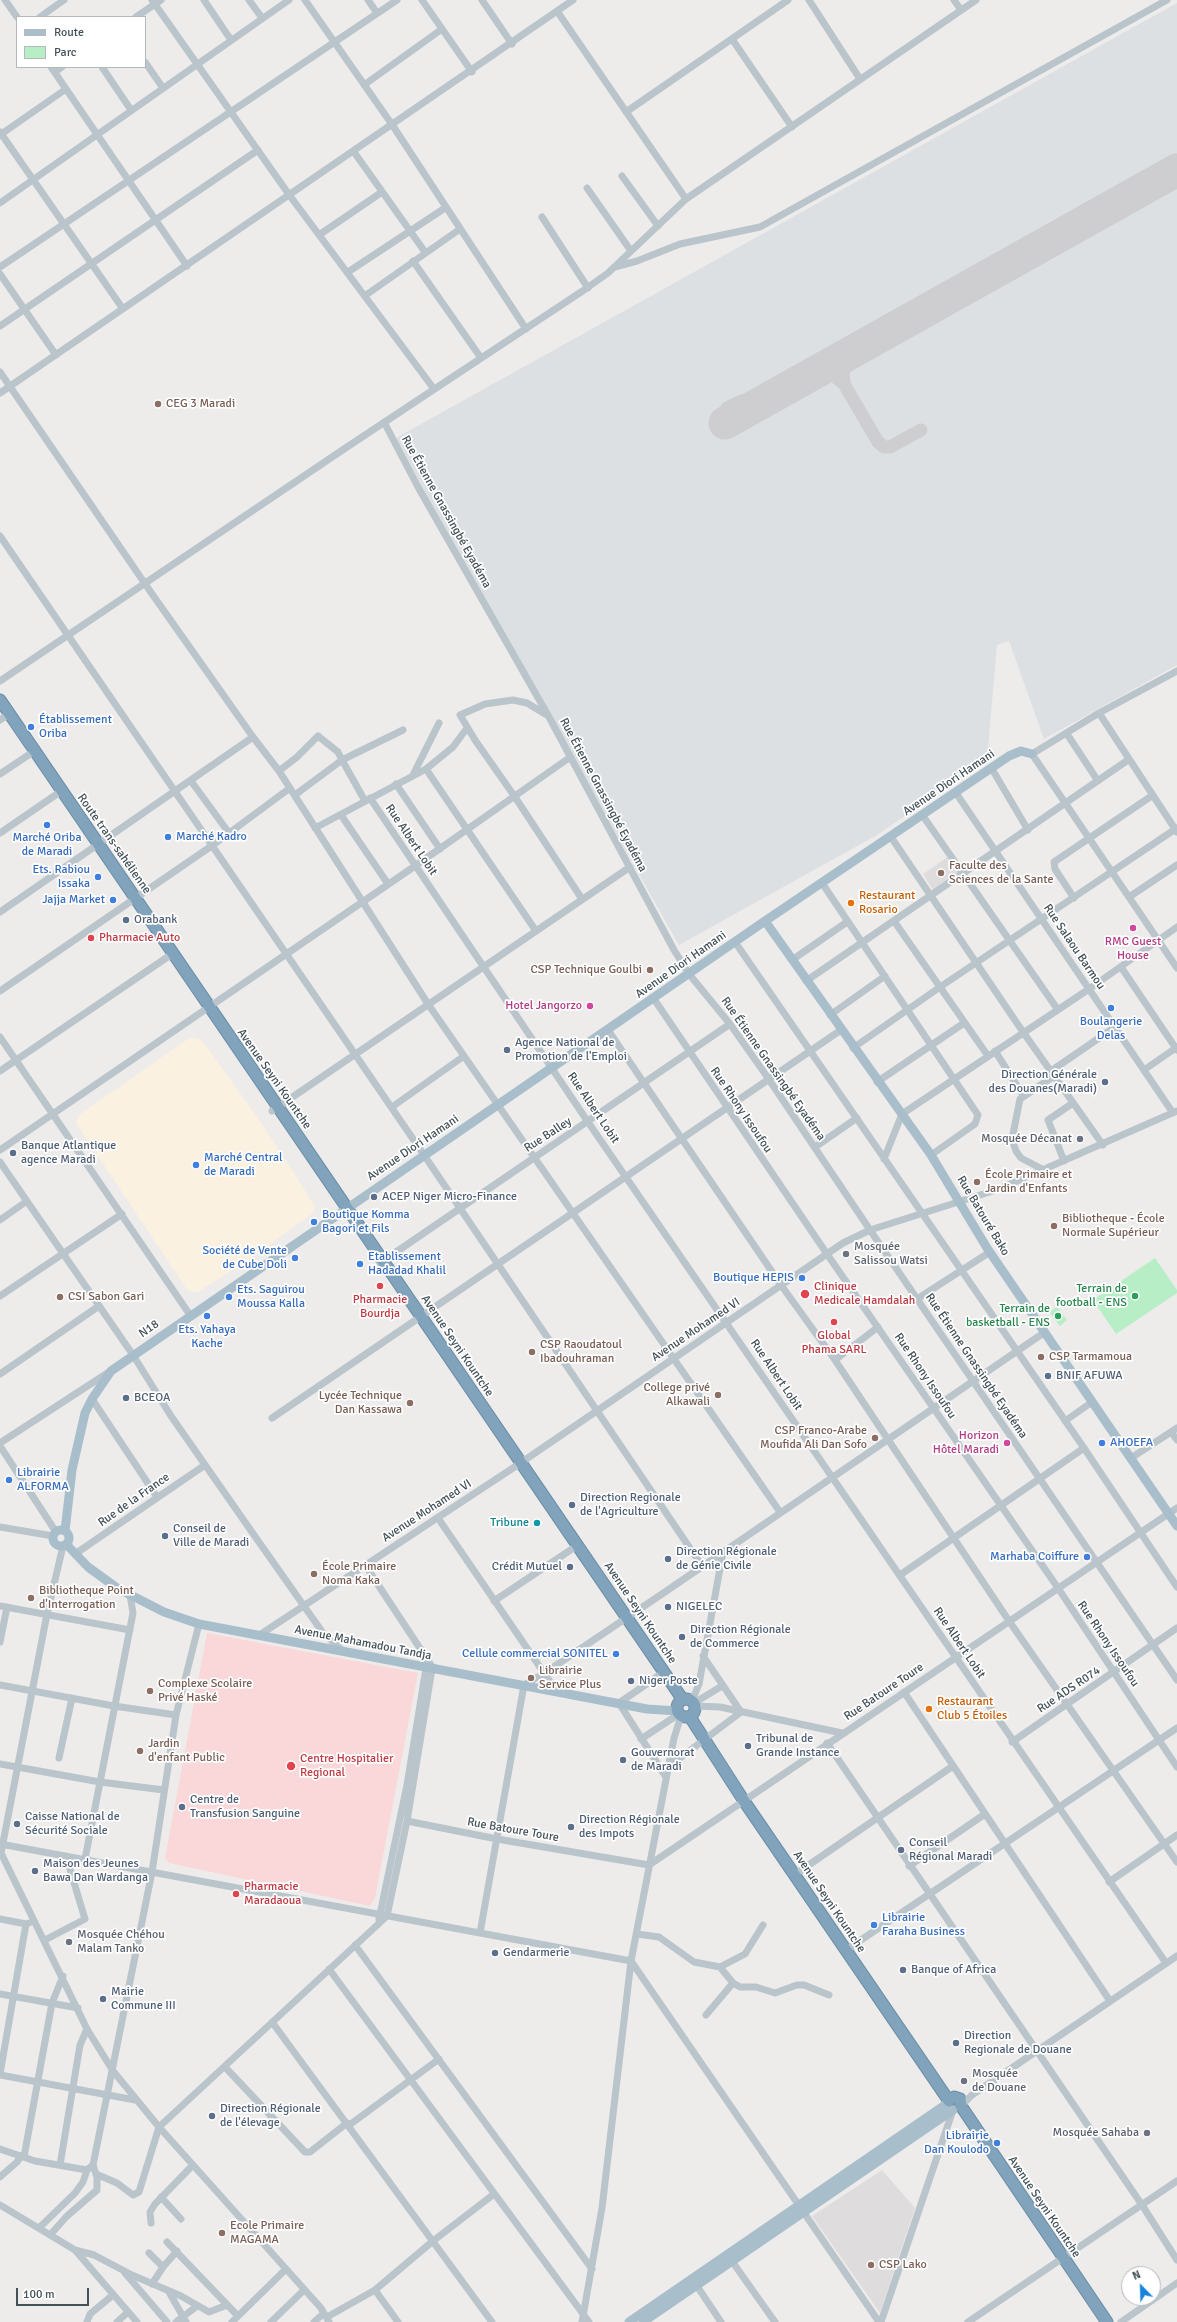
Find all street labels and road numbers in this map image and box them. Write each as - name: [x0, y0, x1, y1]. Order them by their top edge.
- street label: Rue Étienne Gnassingbé Eyadéma: [398, 433, 494, 591]
- street label: Rue Étienne Gnassingbé Eyadéma: [556, 716, 650, 874]
- street label: Avenue Diori Hamani: [900, 747, 998, 819]
- street label: Route trans-sahélienne: [74, 791, 154, 897]
- street label: Rue Albert Lobit: [382, 802, 440, 878]
- street label: Rue Salaou Barmou: [1040, 902, 1108, 992]
- street label: Avenue Diori Hamani: [633, 928, 729, 1002]
- street label: Rue Étienne Gnassingbé Eyadéma: [718, 994, 828, 1144]
- street label: Avenue Seyni Kountche: [234, 1026, 314, 1132]
- street label: Rue Rhony Issoufou: [707, 1064, 775, 1156]
- street label: Rue Albert Lobit: [564, 1070, 622, 1146]
- street label: Avenue Diori Hamani: [364, 1112, 462, 1184]
- street label: Rue Balley: [522, 1114, 574, 1156]
- street label: Rue Batouré Bako: [954, 1174, 1012, 1258]
- street label: Rue Étienne Gnassingbé Eyadéma: [922, 1291, 1030, 1441]
- street label: Avenue Seyni Kountche: [418, 1293, 496, 1399]
- street label: Avenue Mohamed VI: [649, 1295, 743, 1365]
- street label: N18: [136, 1317, 162, 1341]
- street label: Rue Rhony Issoufou: [891, 1330, 959, 1422]
- street label: Rue Albert Lobit: [747, 1337, 805, 1413]
- street label: Rue de la France: [95, 1470, 173, 1530]
- street label: Avenue Mohamed VI: [380, 1477, 474, 1545]
- street label: Avenue Seyni Kountche: [601, 1560, 679, 1666]
- street label: Rue Rhony Issoufou: [1074, 1598, 1142, 1690]
- street label: Rue Albert Lobit: [930, 1605, 988, 1681]
- street label: Avenue Mahamadou Tandja: [293, 1623, 433, 1663]
- street label: Rue Batoure Toure: [841, 1660, 927, 1724]
- street label: Rue ADS R074: [1035, 1664, 1103, 1716]
- street label: Rue Batoure Toure: [466, 1815, 560, 1845]
- street label: Avenue Seyni Kountche: [790, 1849, 868, 1955]
- street label: Avenue Seyni Kountche: [1005, 2154, 1083, 2260]

